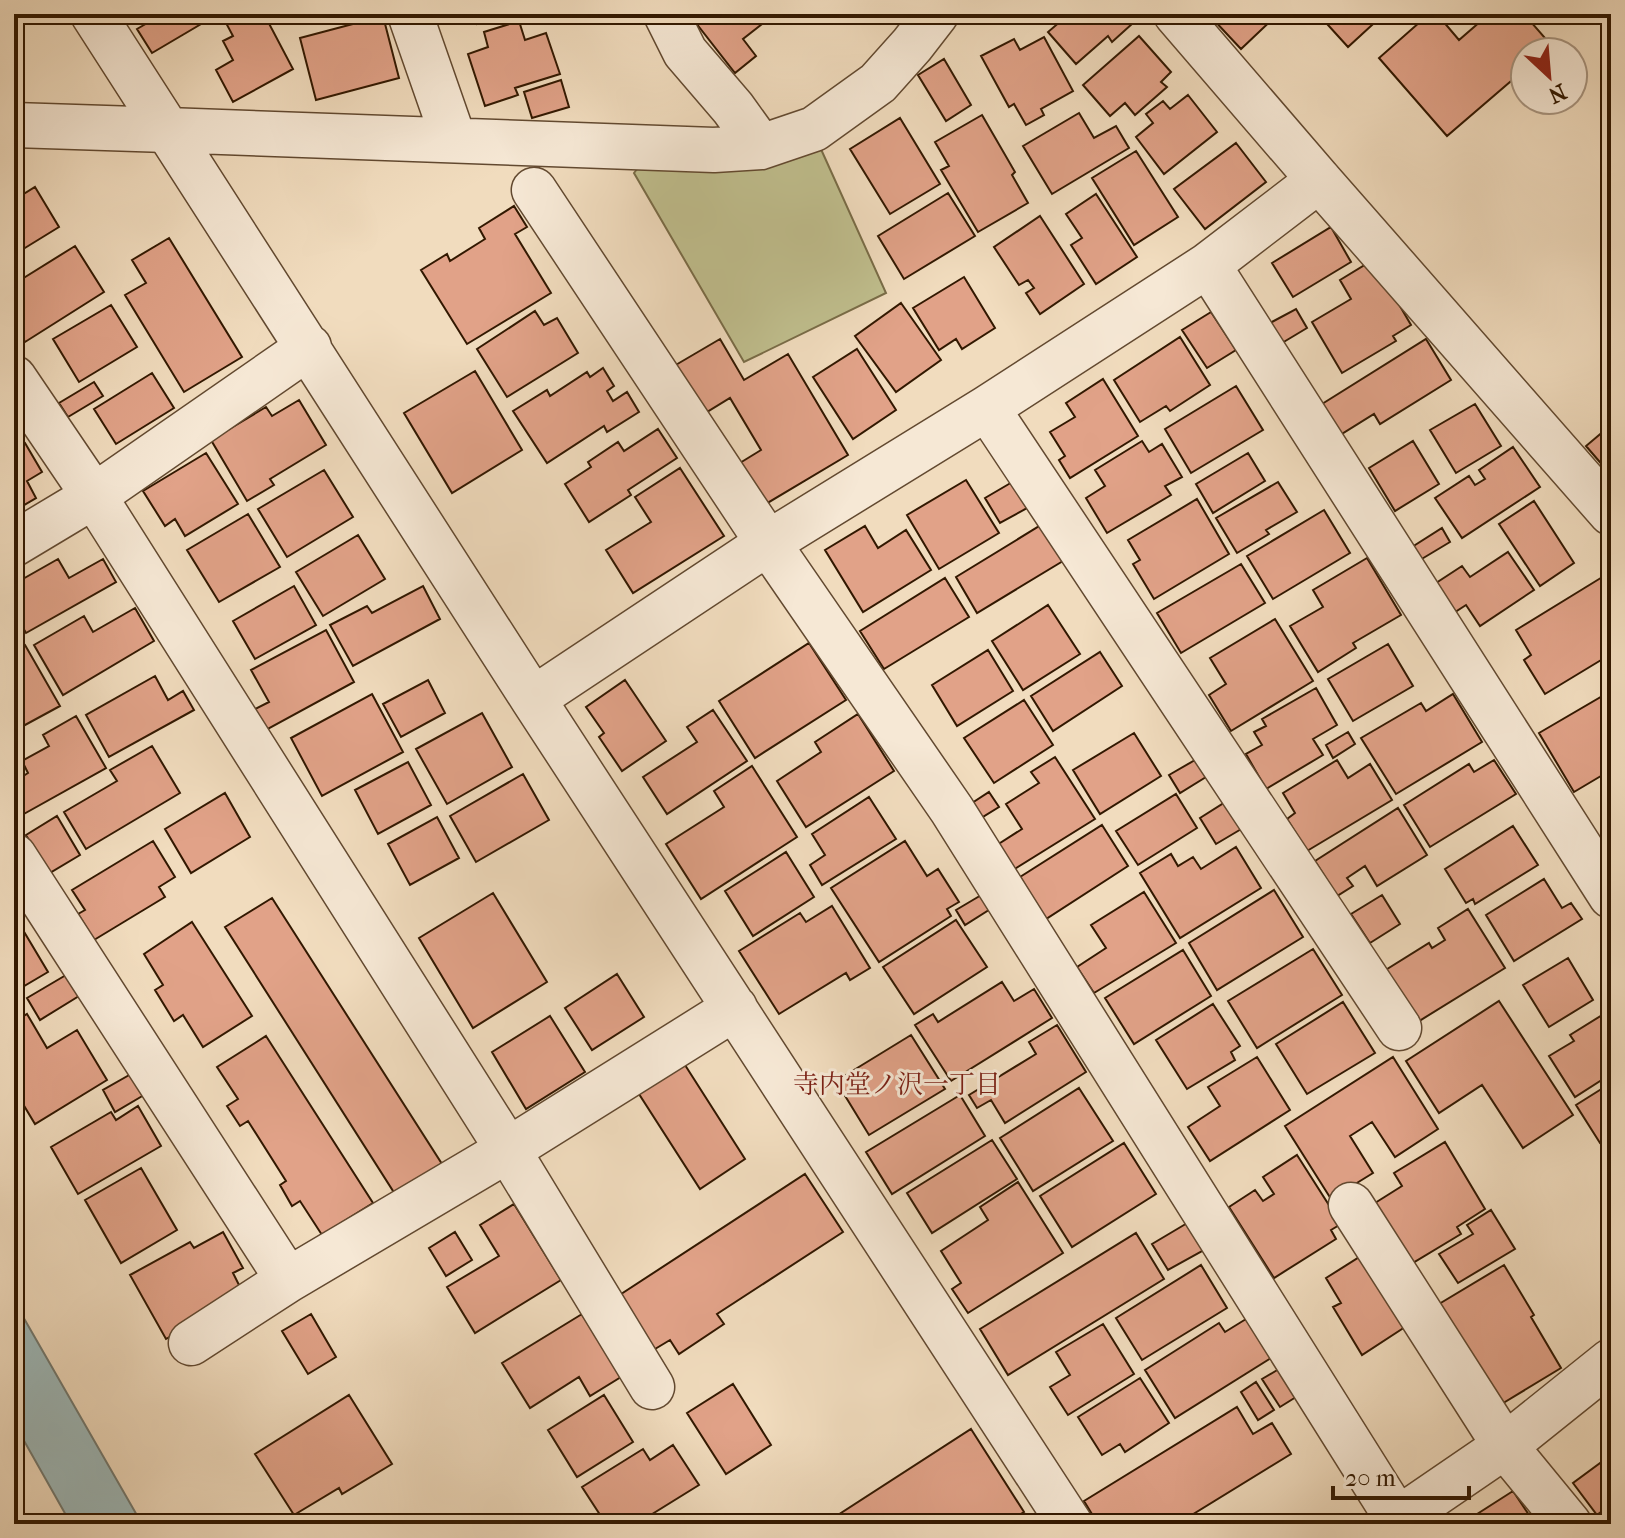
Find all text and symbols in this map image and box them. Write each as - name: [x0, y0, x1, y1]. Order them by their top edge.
- north arrow: [1509, 36, 1589, 116]
- text: N: [1544, 78, 1571, 109]
- district label: 寺内堂ノ沢一丁目: [793, 1069, 1001, 1100]
- scale bar: [1333, 1450, 1469, 1500]
- text: 20 m: [1345, 1464, 1396, 1492]

